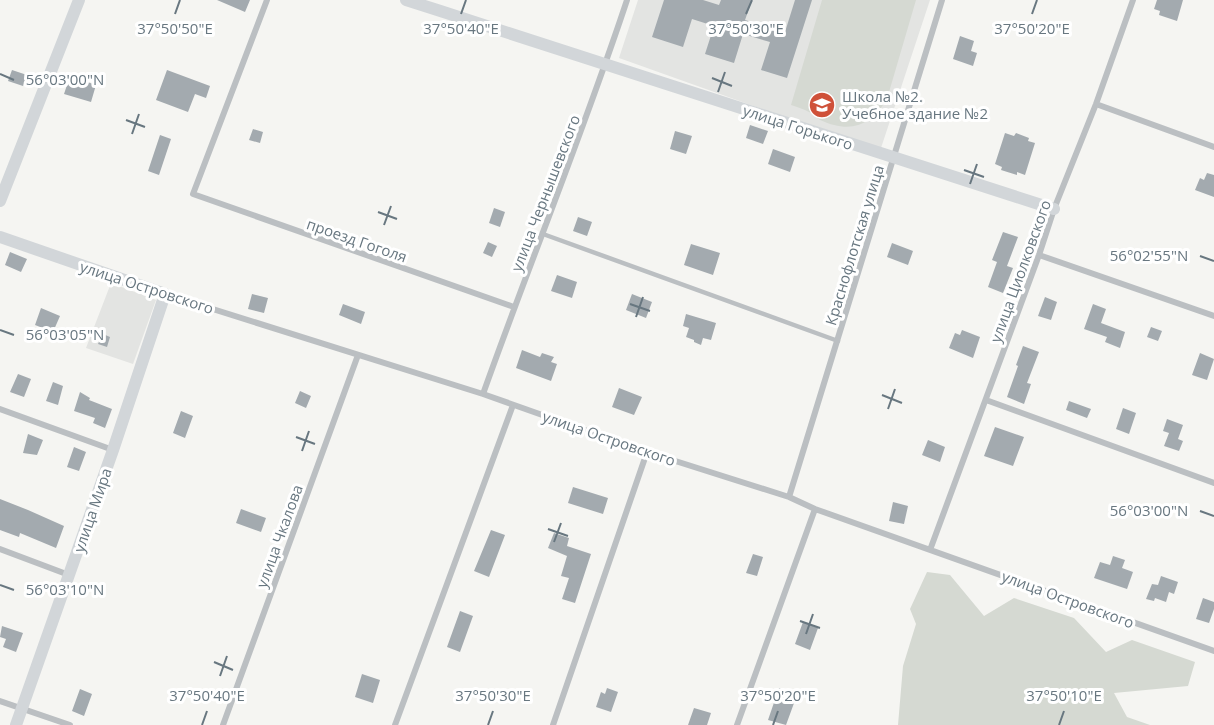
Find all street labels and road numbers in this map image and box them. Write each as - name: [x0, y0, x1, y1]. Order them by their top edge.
- street label: улица Горького: [741, 100, 855, 154]
- street label: улица Чернышевского: [506, 112, 584, 274]
- street label: Краснофлотская улица: [820, 162, 888, 328]
- street label: улица Циолковского: [985, 197, 1055, 345]
- street label: проезд Гоголя: [304, 213, 410, 267]
- street label: улица Островского: [78, 256, 216, 318]
- street label: улица Островского: [540, 406, 678, 470]
- street label: улица Мира: [68, 465, 116, 555]
- street label: улица Чкалова: [251, 482, 307, 590]
- street label: улица Островского: [999, 566, 1137, 632]

